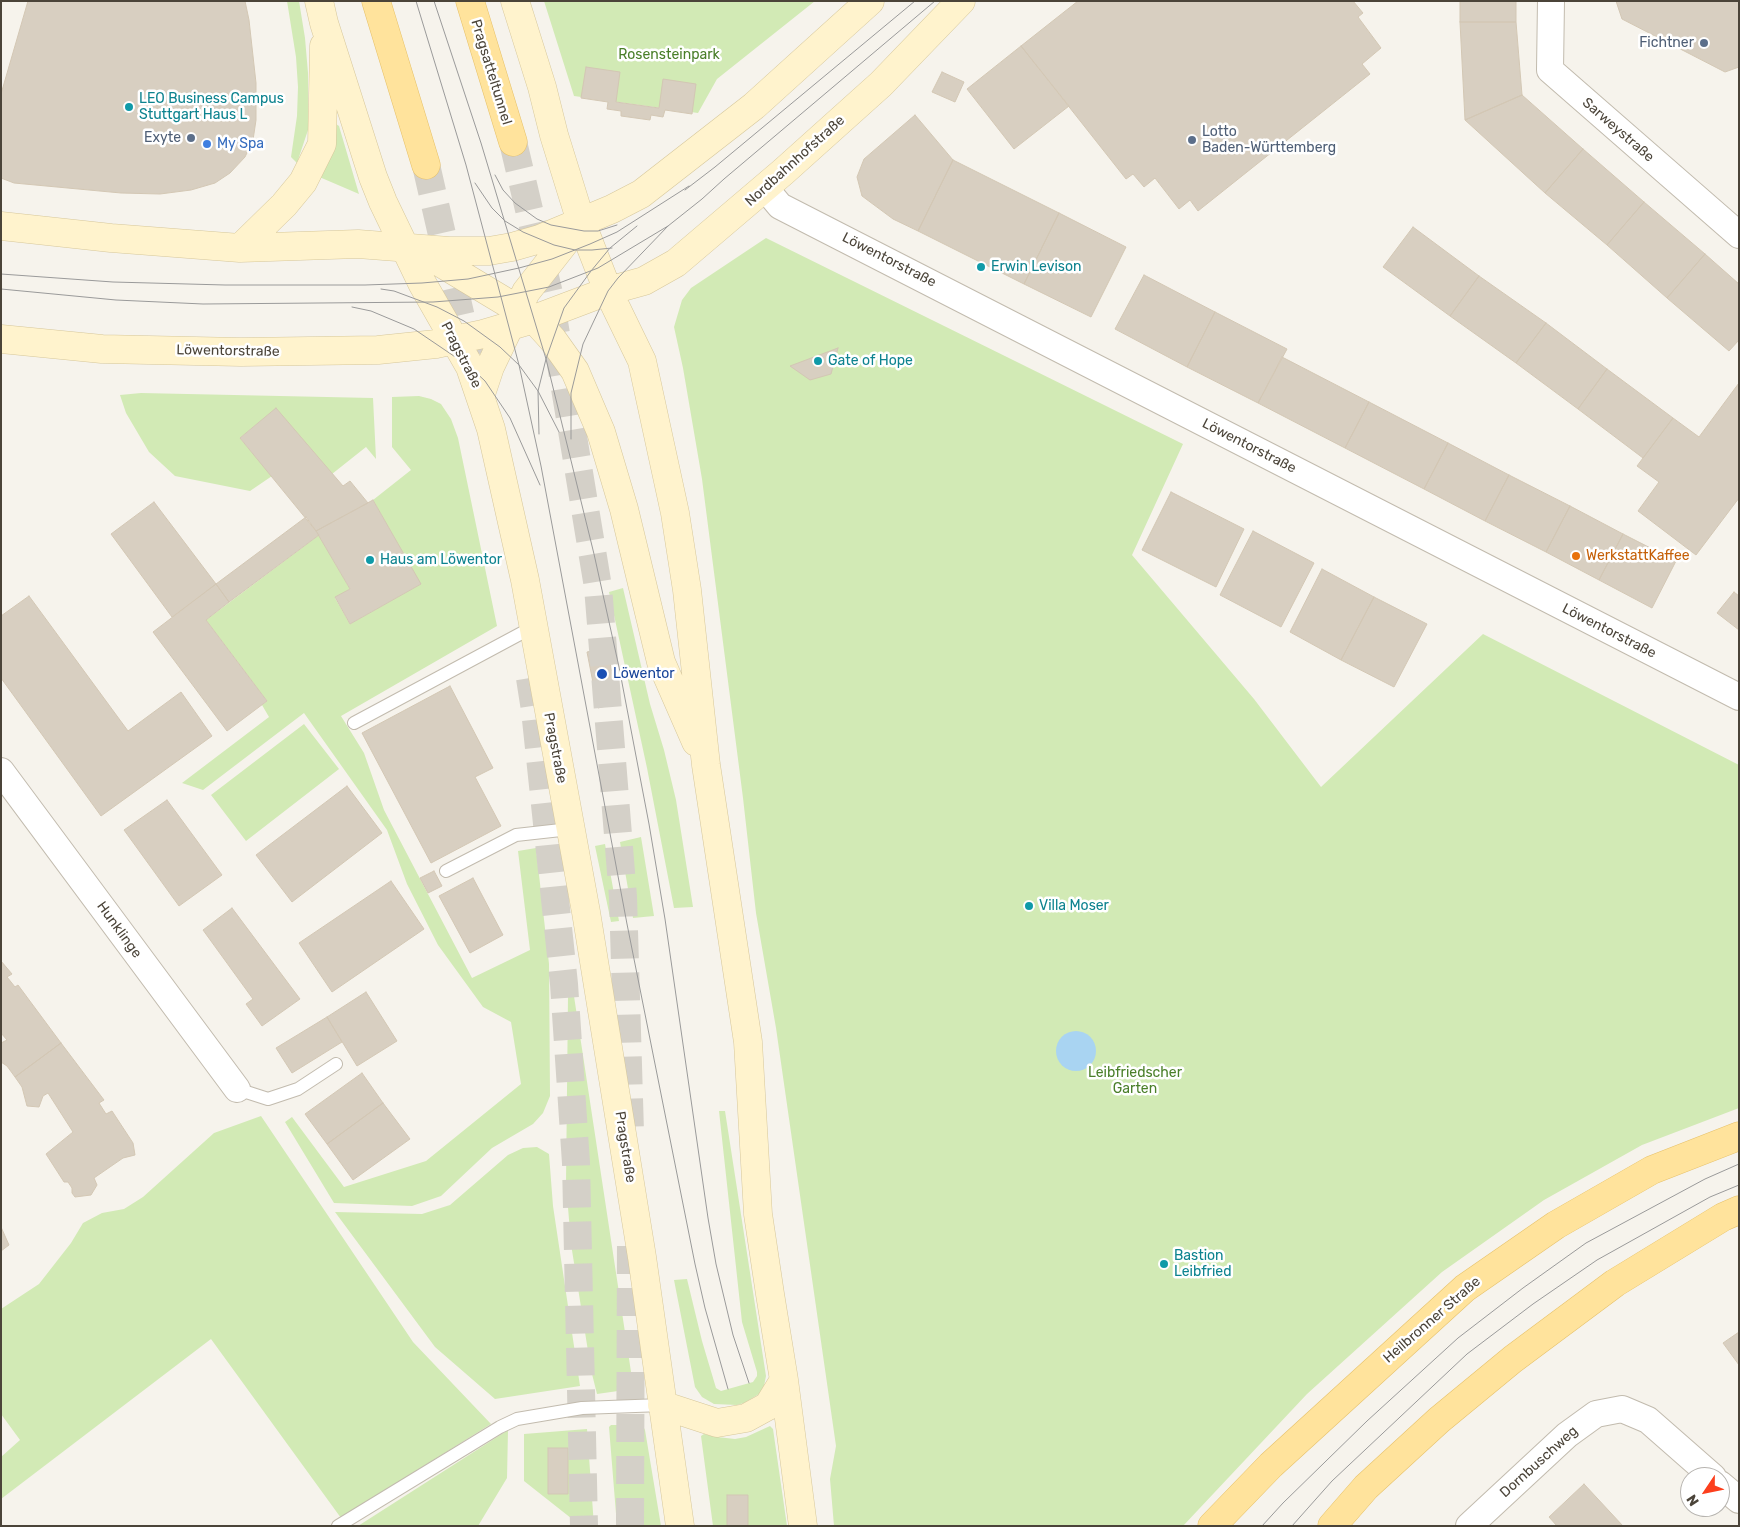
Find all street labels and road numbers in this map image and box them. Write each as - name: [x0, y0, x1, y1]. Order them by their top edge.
- street label: Pragsatteltunnel: [467, 17, 515, 127]
- street label: Sarweystraße: [1579, 94, 1657, 166]
- street label: Nordbahnhofstraße: [742, 112, 848, 210]
- street label: Löwentorstraße: [839, 229, 939, 291]
- street label: Pragstraße: [437, 319, 485, 391]
- street label: Löwentorstraße: [176, 342, 280, 360]
- street label: Löwentorstraße: [1199, 415, 1299, 477]
- street label: Löwentorstraße: [1559, 600, 1659, 662]
- street label: Pragstraße: [540, 711, 570, 785]
- street label: Hunklinge: [93, 899, 145, 961]
- street label: Pragstraße: [611, 1110, 639, 1184]
- street label: Heilbronner Straße: [1380, 1273, 1484, 1367]
- street label: Dornbuschweg: [1497, 1423, 1581, 1501]

